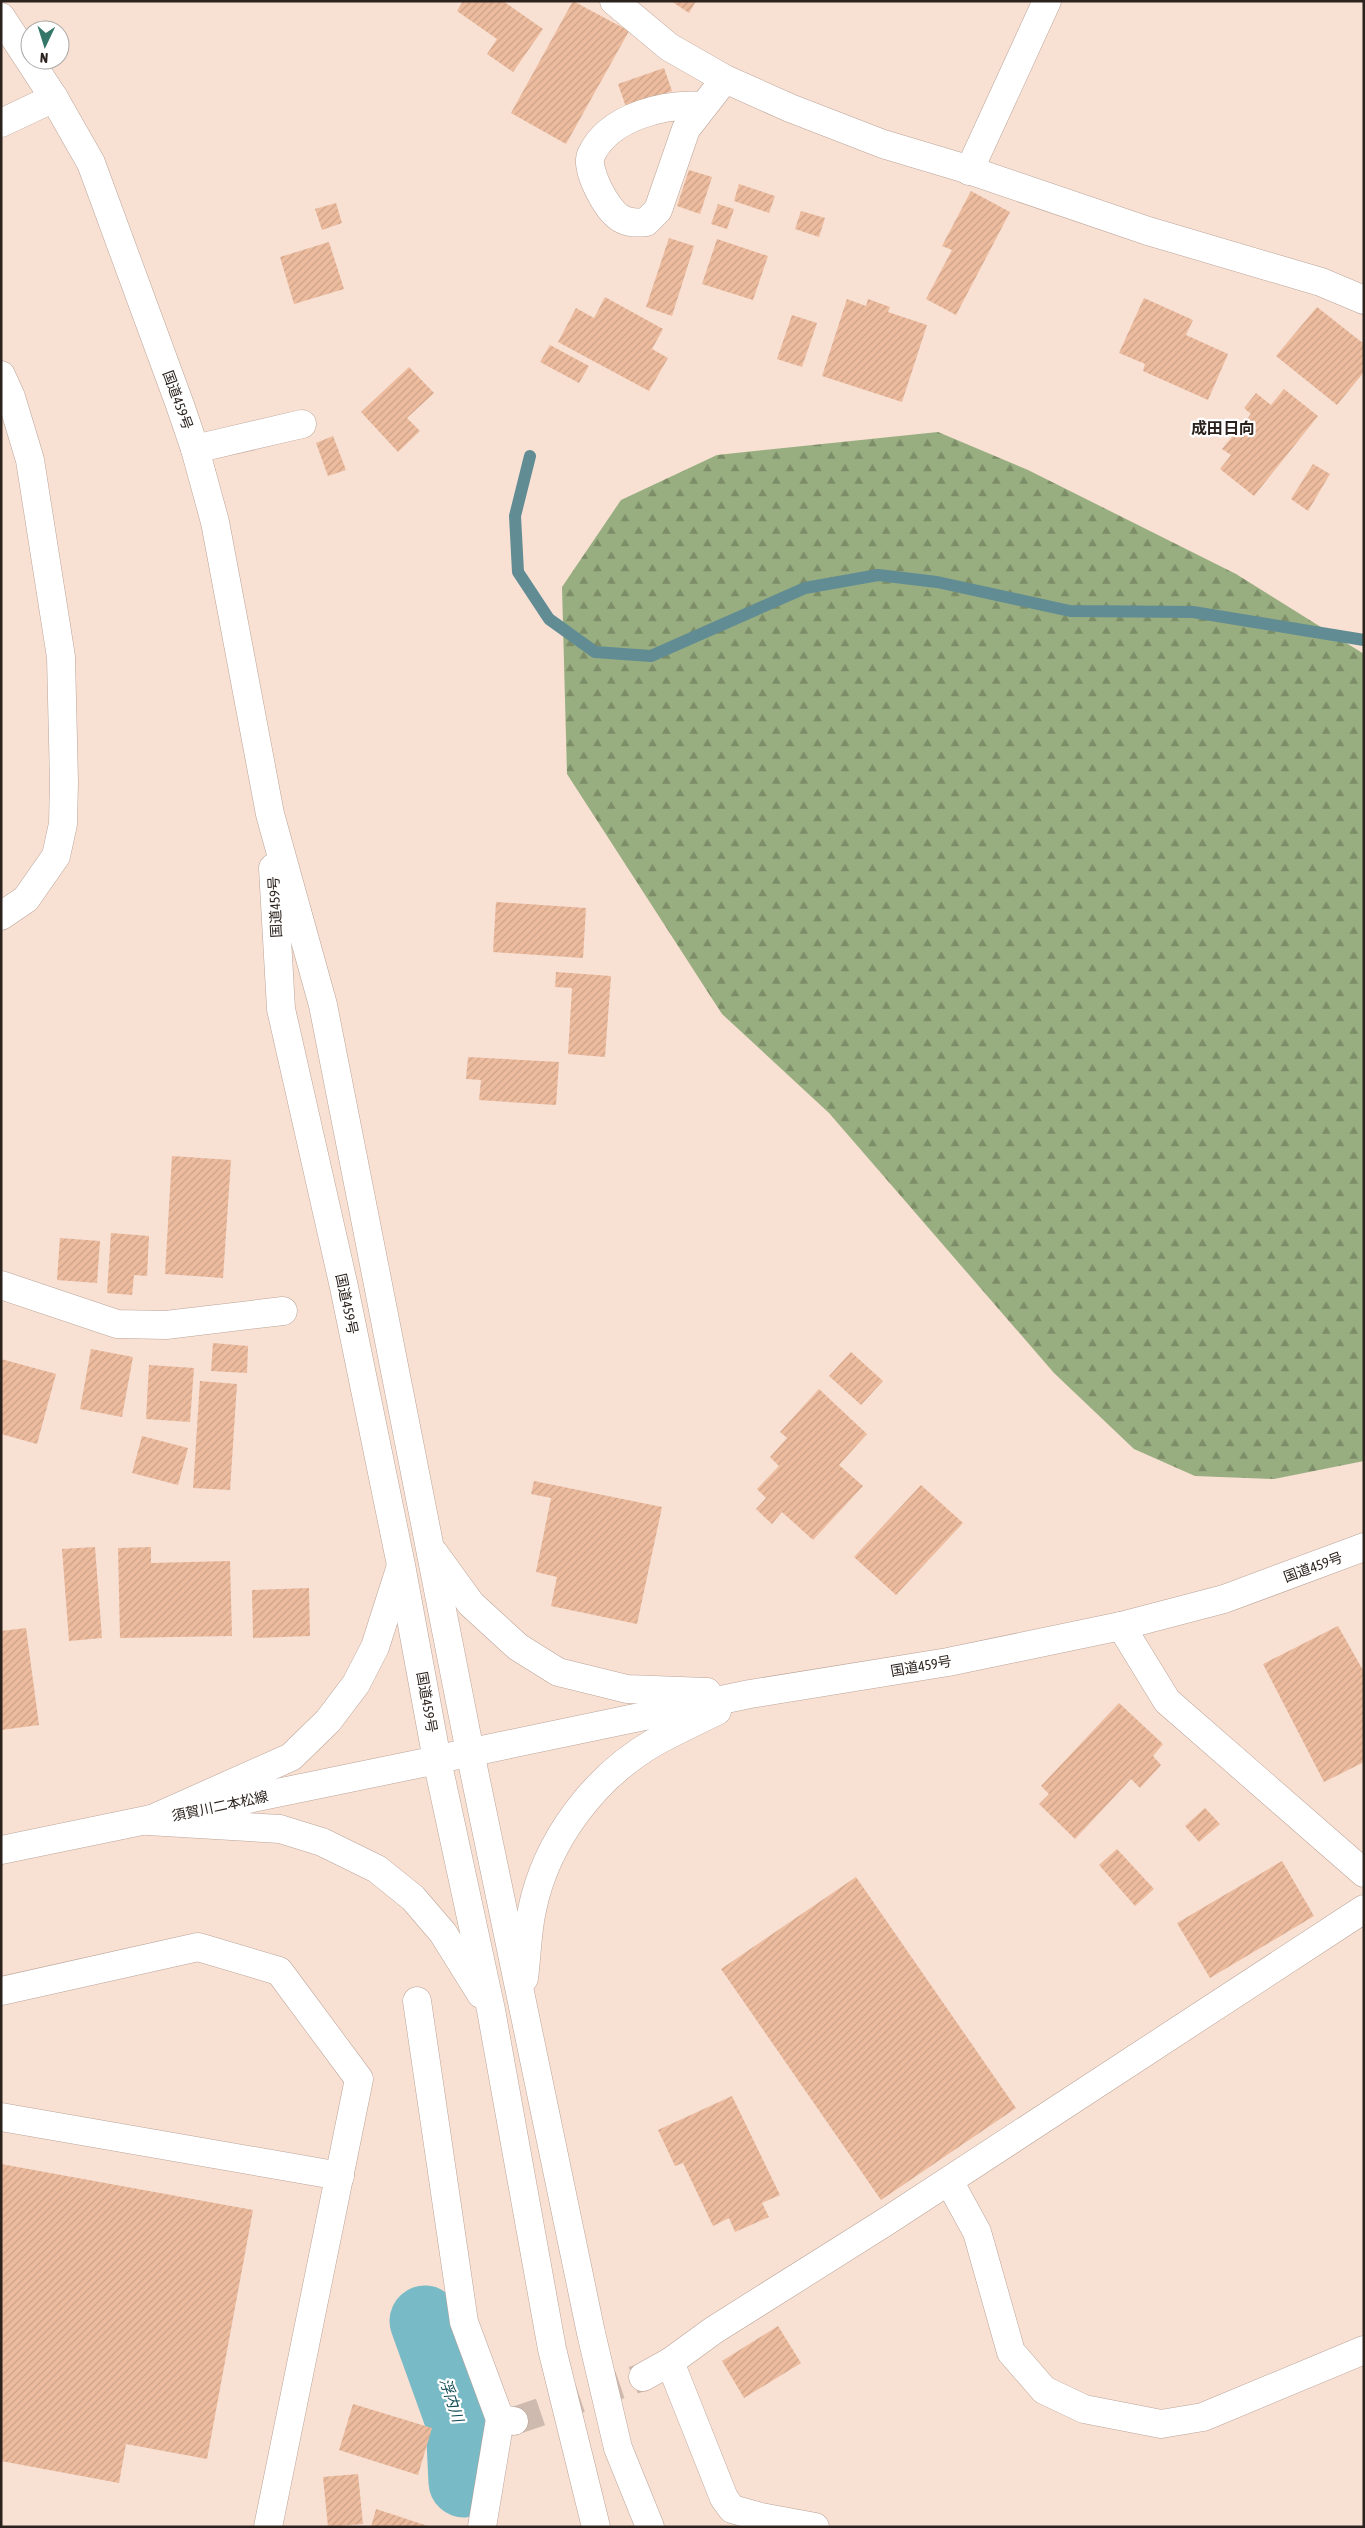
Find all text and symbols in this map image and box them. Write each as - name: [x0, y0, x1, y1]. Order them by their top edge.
- north arrow: [20, 20, 70, 70]
- text: N: [39, 50, 49, 66]
- street label: 国道459号: [160, 368, 196, 432]
- district label: 成田日向: [1191, 419, 1255, 437]
- street label: 国道459号: [265, 876, 285, 938]
- street label: 国道459号: [333, 1272, 361, 1336]
- street label: 国道459号: [1281, 1549, 1345, 1585]
- street label: 国道459号: [889, 1653, 953, 1679]
- street label: 国道459号: [414, 1670, 440, 1734]
- street label: 須賀川二本松線: [170, 1788, 270, 1824]
- water label: 浮内川: [437, 2376, 468, 2426]

